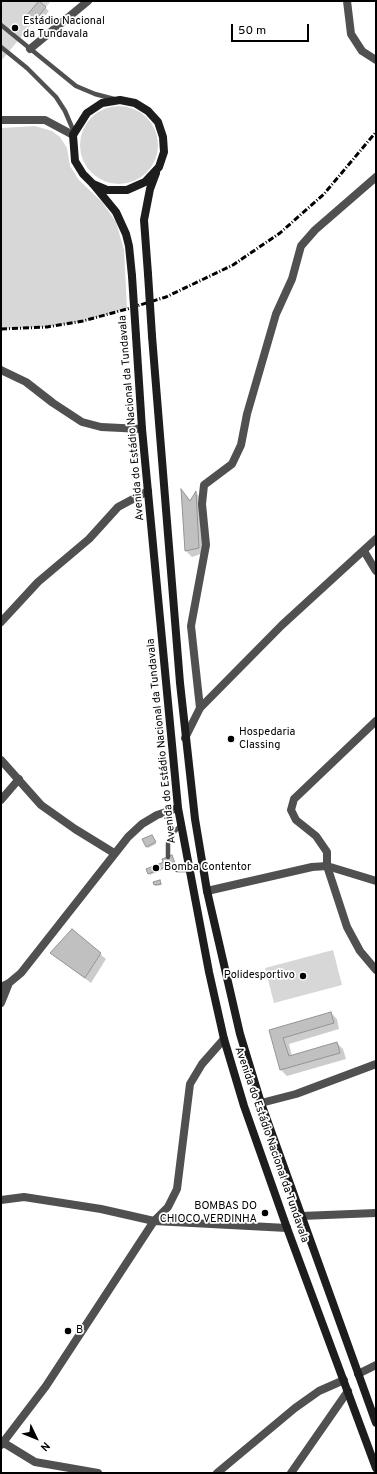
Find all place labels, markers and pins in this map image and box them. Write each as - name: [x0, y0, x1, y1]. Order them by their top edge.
- place label: Estádio Nacional da Tundavala: [23, 15, 105, 41]
- marker: Estádio Nacional da Tundavala: [10, 23, 20, 33]
- place label: Hospedaria Classing: [239, 726, 295, 752]
- marker: Hospedaria Classing: [226, 734, 236, 744]
- place label: Bomba Contentor: [164, 861, 251, 875]
- marker: Bomba Contentor: [151, 863, 161, 873]
- place label: Polidesportivo: [224, 969, 295, 983]
- marker: Polidesportivo: [298, 971, 308, 981]
- place label: BOMBAS DO CHIOCO VERDINHA: [160, 1200, 257, 1226]
- marker: BOMBAS DO CHIOCO VERDINHA: [260, 1208, 270, 1218]
- place label: B: [76, 1324, 83, 1338]
- marker: B: [63, 1326, 73, 1336]

